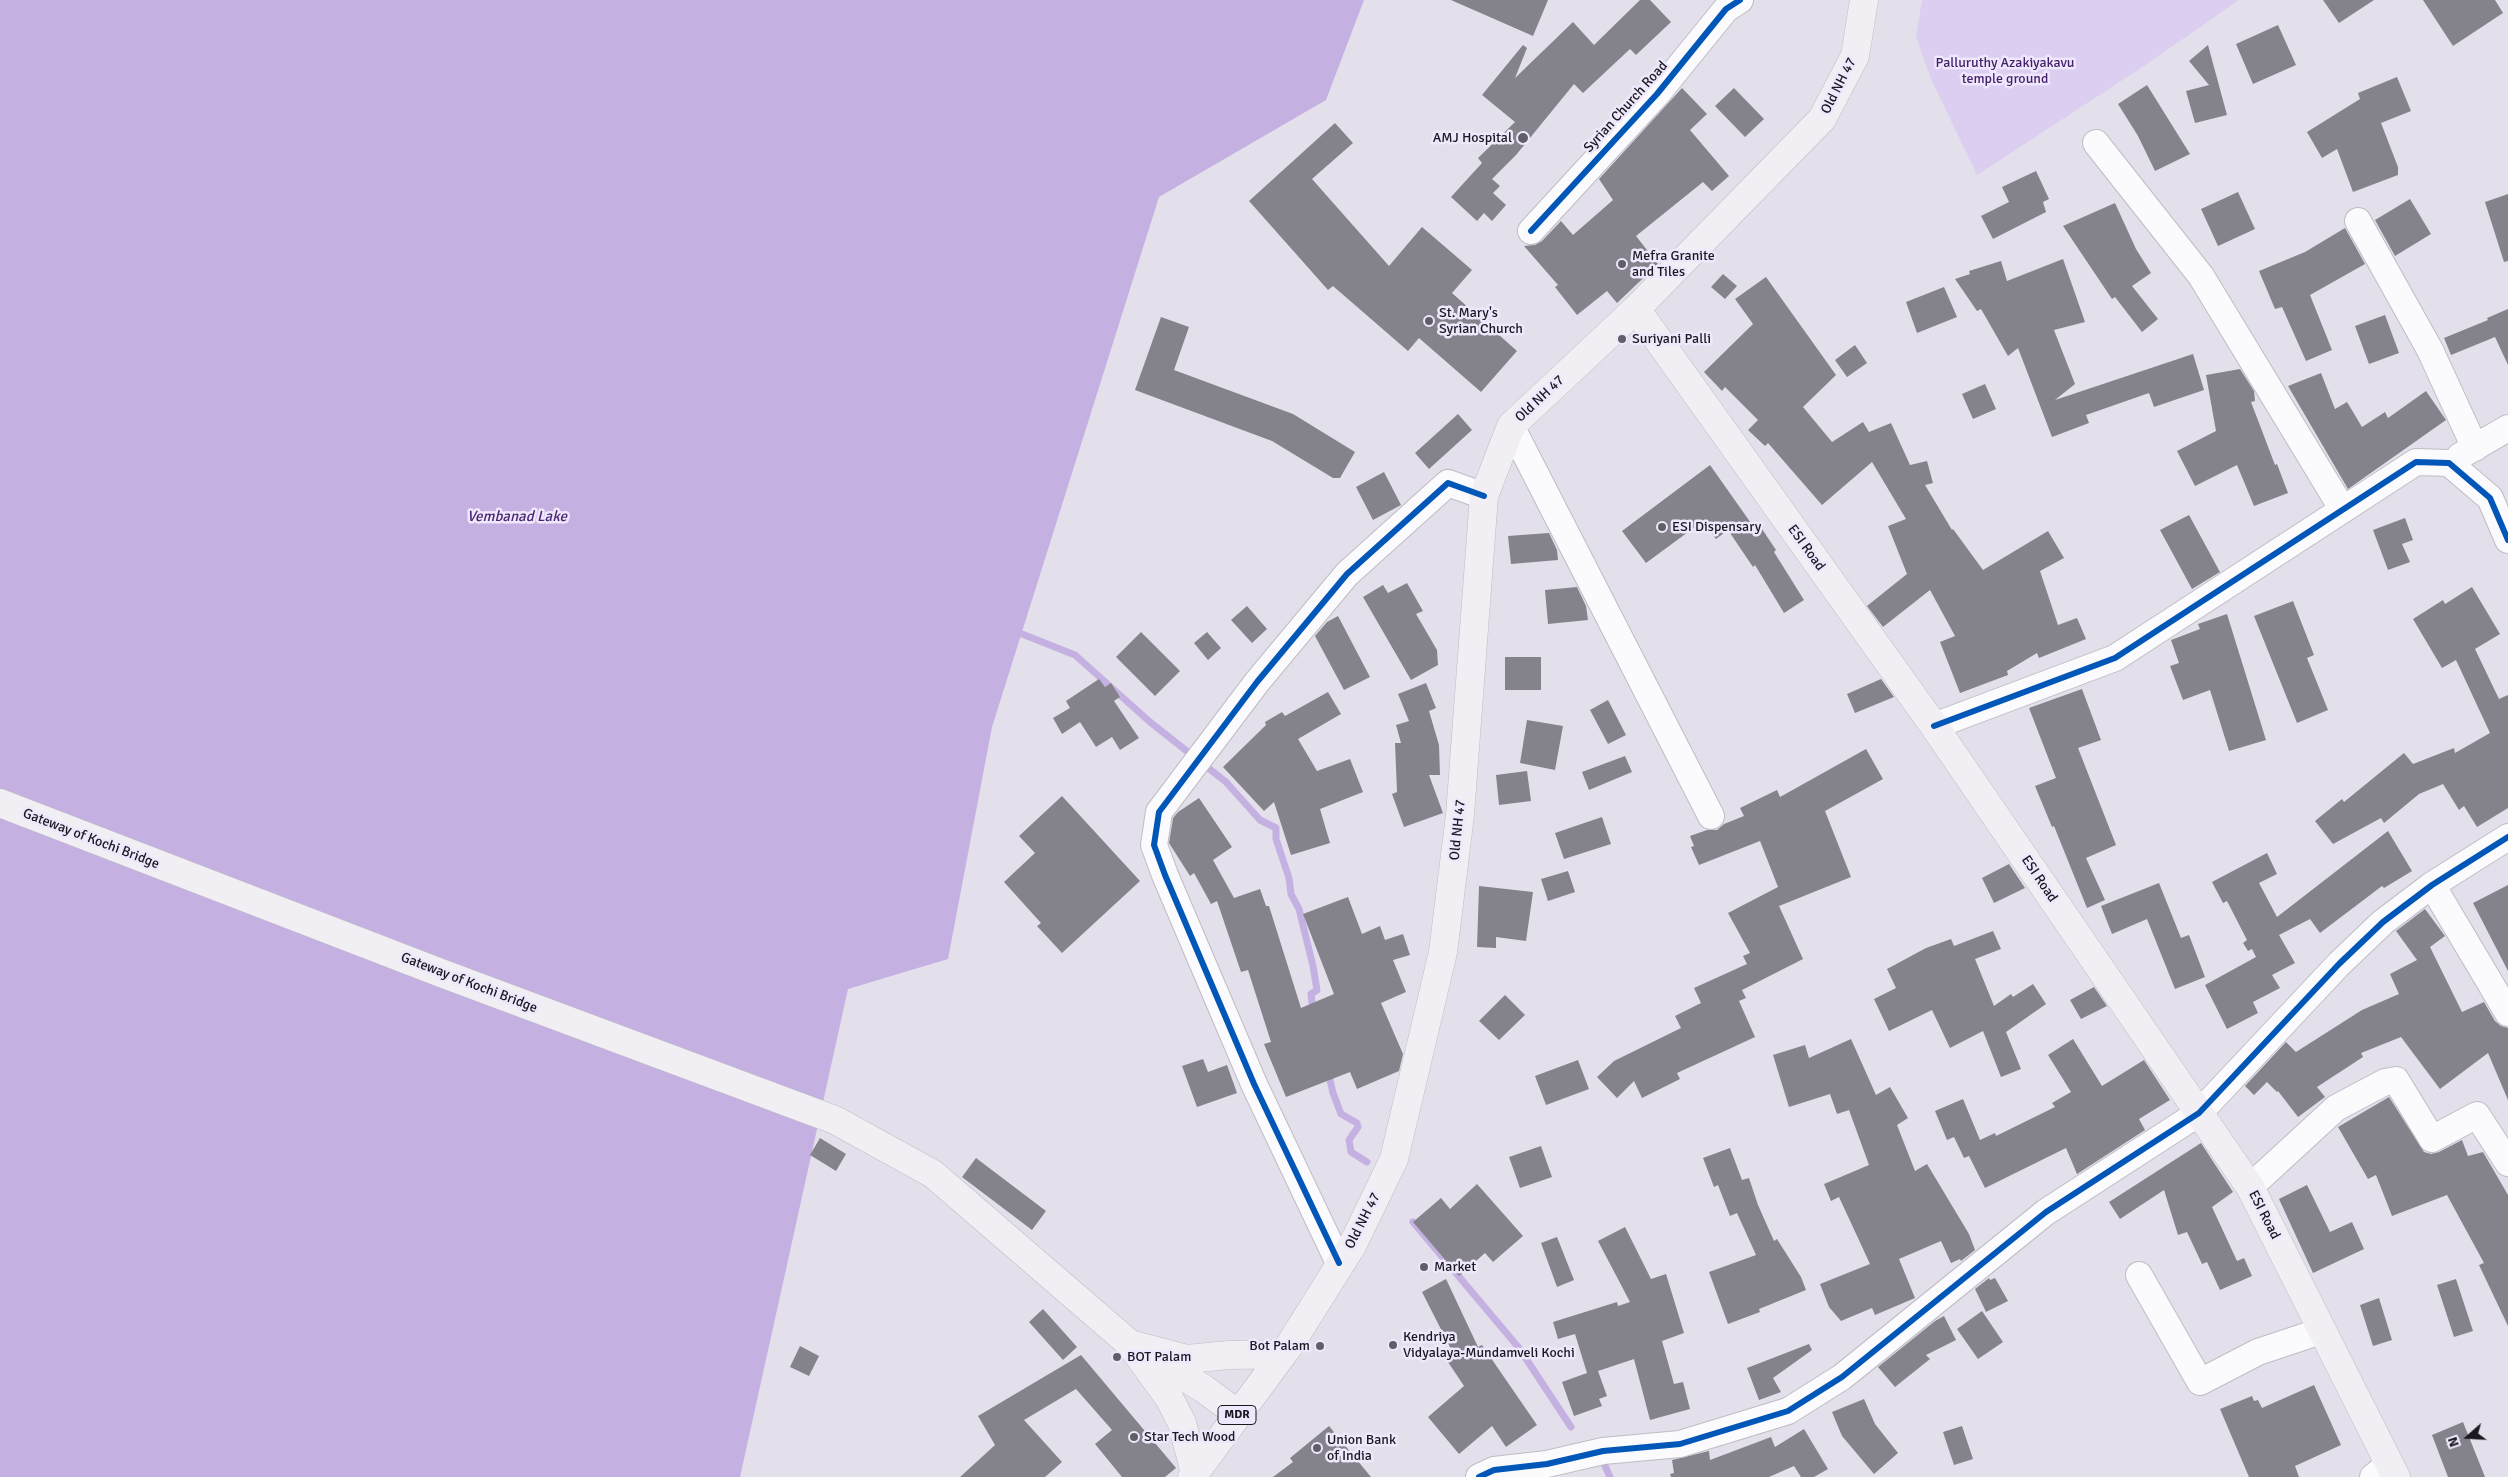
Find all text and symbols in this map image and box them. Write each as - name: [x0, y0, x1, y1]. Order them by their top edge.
- street label: Old NH 47: [1818, 55, 1860, 117]
- park label: Palluruthy Azakiyakavu temple ground: [1936, 55, 2074, 88]
- street label: Syrian Church Road: [1581, 58, 1671, 156]
- place label: AMJ Hospital: [1433, 130, 1512, 146]
- marker: AMJ Hospital: [1516, 131, 1530, 145]
- place label: Mefra Granite and Tiles: [1632, 248, 1715, 280]
- marker: Mefra Granite and Tiles: [1616, 258, 1628, 270]
- place label: St. Mary's Syrian Church: [1439, 305, 1523, 338]
- marker: St. Mary's Syrian Church: [1423, 315, 1435, 327]
- place label: Suriyani Palli: [1632, 331, 1711, 347]
- marker: Suriyani Palli: [1616, 333, 1628, 345]
- street label: Old NH 47: [1512, 372, 1568, 426]
- water label: Vembanad Lake: [467, 508, 567, 526]
- place label: ESI Dispensary: [1672, 519, 1761, 535]
- marker: ESI Dispensary: [1656, 521, 1668, 533]
- street label: ESI Road: [1784, 522, 1828, 574]
- street label: Old NH 47: [1446, 799, 1470, 861]
- street label: Gateway of Kochi Bridge: [20, 805, 162, 873]
- street label: ESI Road: [2017, 852, 2061, 906]
- street label: Gateway of Kochi Bridge: [398, 949, 540, 1017]
- street label: ESI Road: [2245, 1188, 2283, 1242]
- street label: Old NH 47: [1342, 1190, 1384, 1252]
- place label: Market: [1434, 1259, 1476, 1275]
- marker: Market: [1418, 1261, 1430, 1273]
- place label: Kendriya Vidyalaya-Mundamveli Kochi: [1403, 1329, 1575, 1361]
- place label: Bot Palam: [1249, 1338, 1310, 1354]
- marker: Kendriya Vidyalaya-Mundamveli Kochi: [1387, 1339, 1399, 1351]
- marker: Bot Palam: [1314, 1340, 1326, 1352]
- place label: BOT Palam: [1127, 1349, 1191, 1365]
- marker: BOT Palam: [1111, 1351, 1123, 1363]
- road number: MDR: [1218, 1406, 1256, 1424]
- north arrow: [2443, 1412, 2493, 1462]
- place label: Star Tech Wood: [1144, 1429, 1235, 1445]
- marker: Star Tech Wood: [1128, 1431, 1140, 1443]
- place label: Union Bank of India: [1327, 1432, 1396, 1464]
- text: N: [2444, 1435, 2463, 1449]
- marker: Union Bank of India: [1311, 1442, 1323, 1454]

